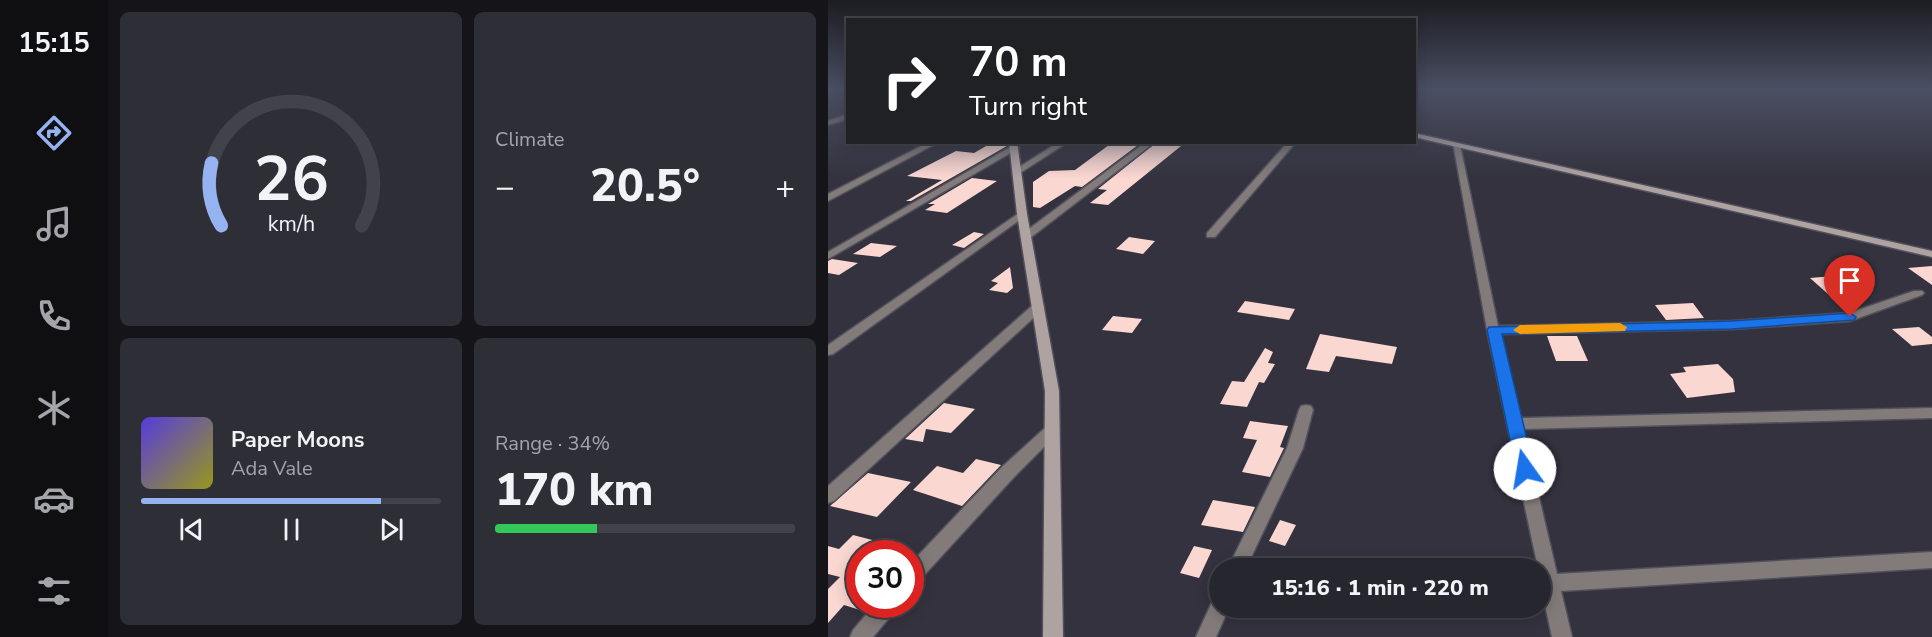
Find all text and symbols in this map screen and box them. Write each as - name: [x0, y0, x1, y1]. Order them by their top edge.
- text: 15:15: [18, 25, 90, 62]
- text: 70 m: [969, 34, 1068, 91]
- icon: right: [870, 42, 948, 120]
- text: Turn right: [969, 88, 1087, 125]
- icon: directions: [33, 112, 75, 154]
- text: Climate: [495, 126, 564, 153]
- text: 26: [254, 137, 328, 222]
- text: 20.5°: [590, 156, 700, 217]
- text: −: [495, 165, 515, 210]
- text: +: [775, 165, 795, 210]
- icon: music: [33, 203, 75, 245]
- text: km/h: [267, 209, 315, 239]
- pin: [1824, 255, 1875, 317]
- icon: arrive: [1833, 264, 1866, 297]
- icon: phone: [33, 295, 75, 337]
- icon: climate: [33, 387, 75, 429]
- text: Paper Moons: [231, 425, 365, 455]
- text: Range · 34%: [495, 430, 610, 457]
- position arrow: [1493, 437, 1557, 501]
- text: Ada Vale: [231, 455, 313, 482]
- text: 170 km: [495, 460, 654, 521]
- icon: car: [33, 478, 75, 520]
- icon: previous: [175, 513, 208, 546]
- icon: pause: [275, 513, 308, 546]
- icon: next: [375, 513, 408, 546]
- speed limit sign: 30: [846, 540, 924, 618]
- icon: filters: [33, 570, 75, 612]
- text: 15:16 · 1 min · 220 m: [1271, 573, 1489, 603]

